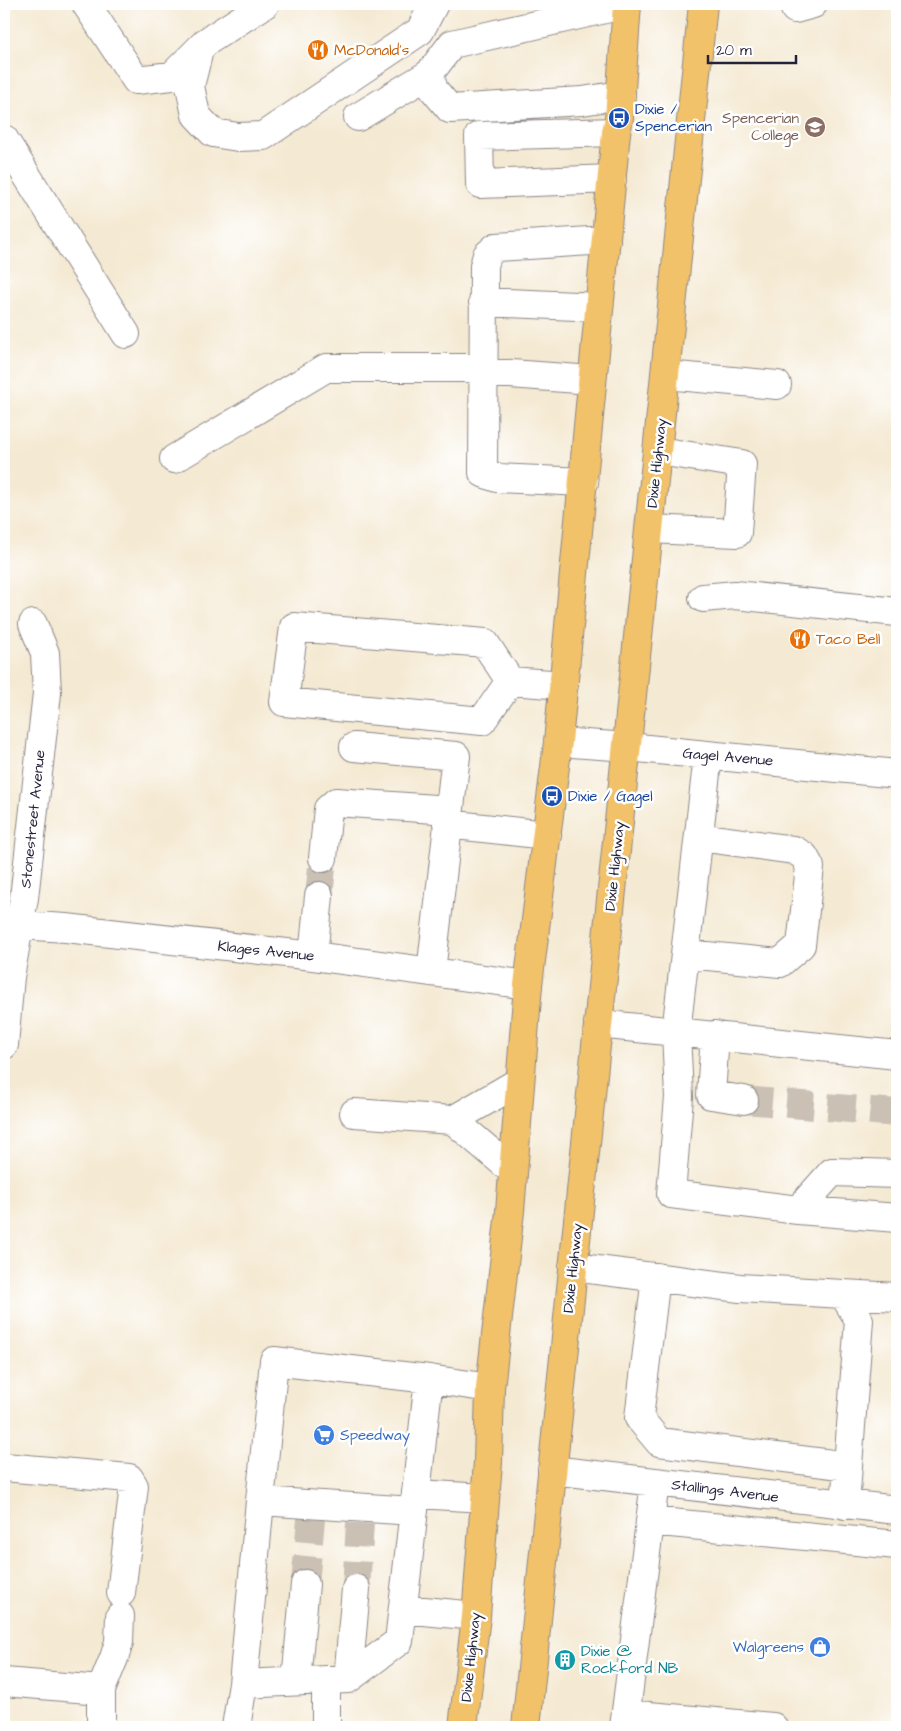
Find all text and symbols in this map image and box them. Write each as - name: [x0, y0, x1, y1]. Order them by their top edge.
- scale bar: [708, 32, 796, 64]
- restaurant icon: McDonald's: [306, 38, 330, 62]
- place label: McDonald's: [334, 40, 410, 61]
- text: 20 m: [716, 40, 752, 61]
- place label: Dixie / Spencerian: [635, 99, 712, 137]
- bus stop icon: Dixie / Spencerian: [607, 106, 631, 130]
- place label: Spencerian College: [722, 108, 799, 147]
- school or university icon: Spencerian College: [803, 115, 827, 139]
- street label: Dixie Highway: [642, 417, 673, 509]
- restaurant icon: Taco Bell: [788, 627, 812, 651]
- place label: Taco Bell: [816, 629, 880, 650]
- street label: Gagel Avenue: [682, 743, 774, 772]
- street label: Stonestreet Avenue: [15, 749, 51, 889]
- bus stop icon: Dixie / Gagel: [540, 784, 564, 808]
- place label: Dixie / Gagel: [568, 786, 653, 808]
- street label: Dixie Highway: [600, 820, 631, 912]
- street label: Klages Avenue: [216, 935, 315, 968]
- street label: Dixie Highway: [558, 1222, 589, 1314]
- supermarket icon: Speedway: [312, 1423, 336, 1447]
- place label: Speedway: [340, 1425, 410, 1447]
- street label: Stallings Avenue: [670, 1474, 780, 1509]
- street label: Dixie Highway: [456, 1611, 487, 1703]
- shop icon: Walgreens: [808, 1635, 832, 1659]
- place label: Walgreens: [733, 1637, 804, 1659]
- place label: Dixie @ Rockford NB: [581, 1641, 679, 1679]
- building icon: Dixie @ Rockford NB: [553, 1648, 577, 1672]

